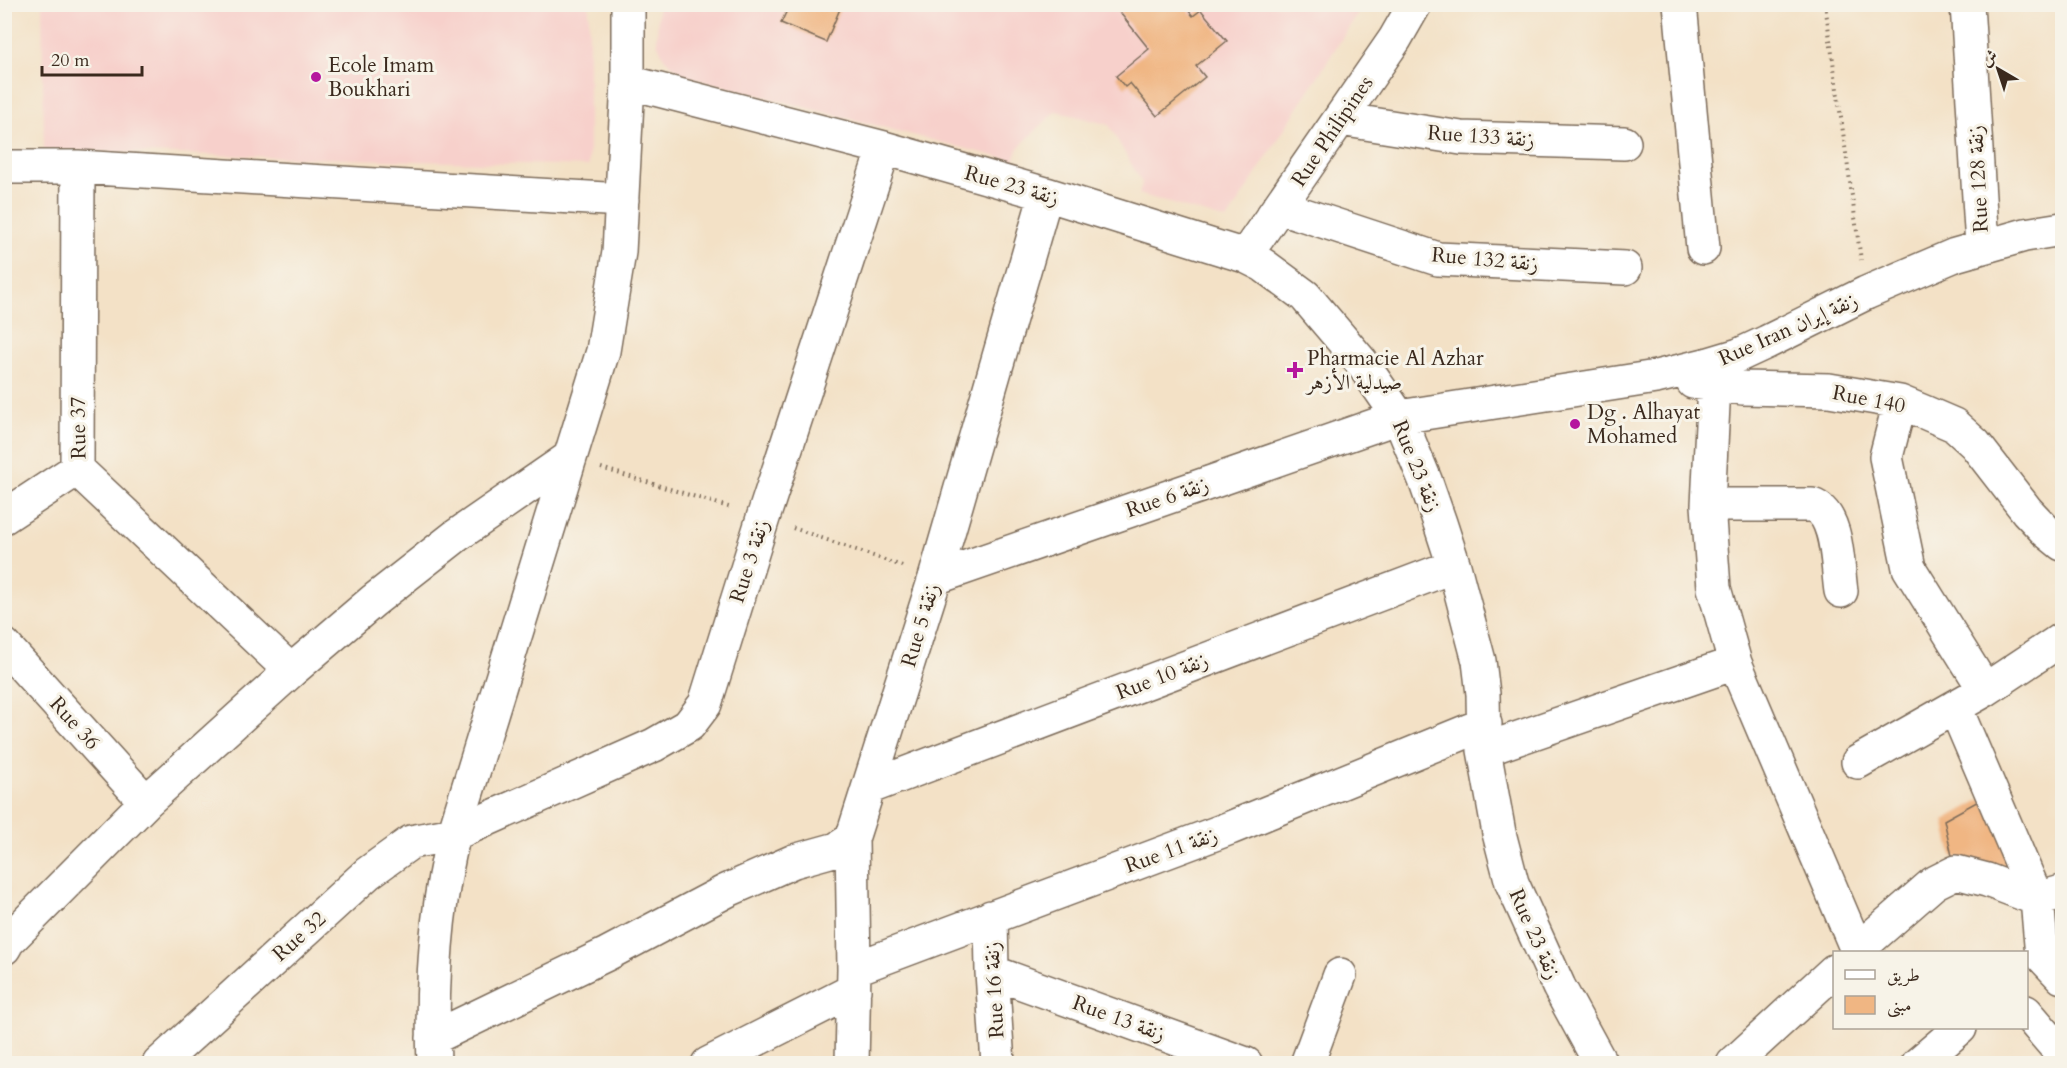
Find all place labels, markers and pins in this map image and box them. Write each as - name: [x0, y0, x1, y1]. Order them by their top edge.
- place label: Ecole Imam Boukhari: [328, 51, 434, 104]
- marker: Ecole Imam Boukhari: [309, 70, 323, 84]
- place label: Pharmacie Al Azhar صيدلية الأزهر: [1305, 344, 1484, 397]
- marker: Pharmacie Al Azhar صيدلية الأزهر: [1288, 363, 1302, 377]
- place label: Dg . Alhayat Mohamed: [1587, 398, 1700, 451]
- marker: Dg . Alhayat Mohamed: [1568, 417, 1582, 431]

